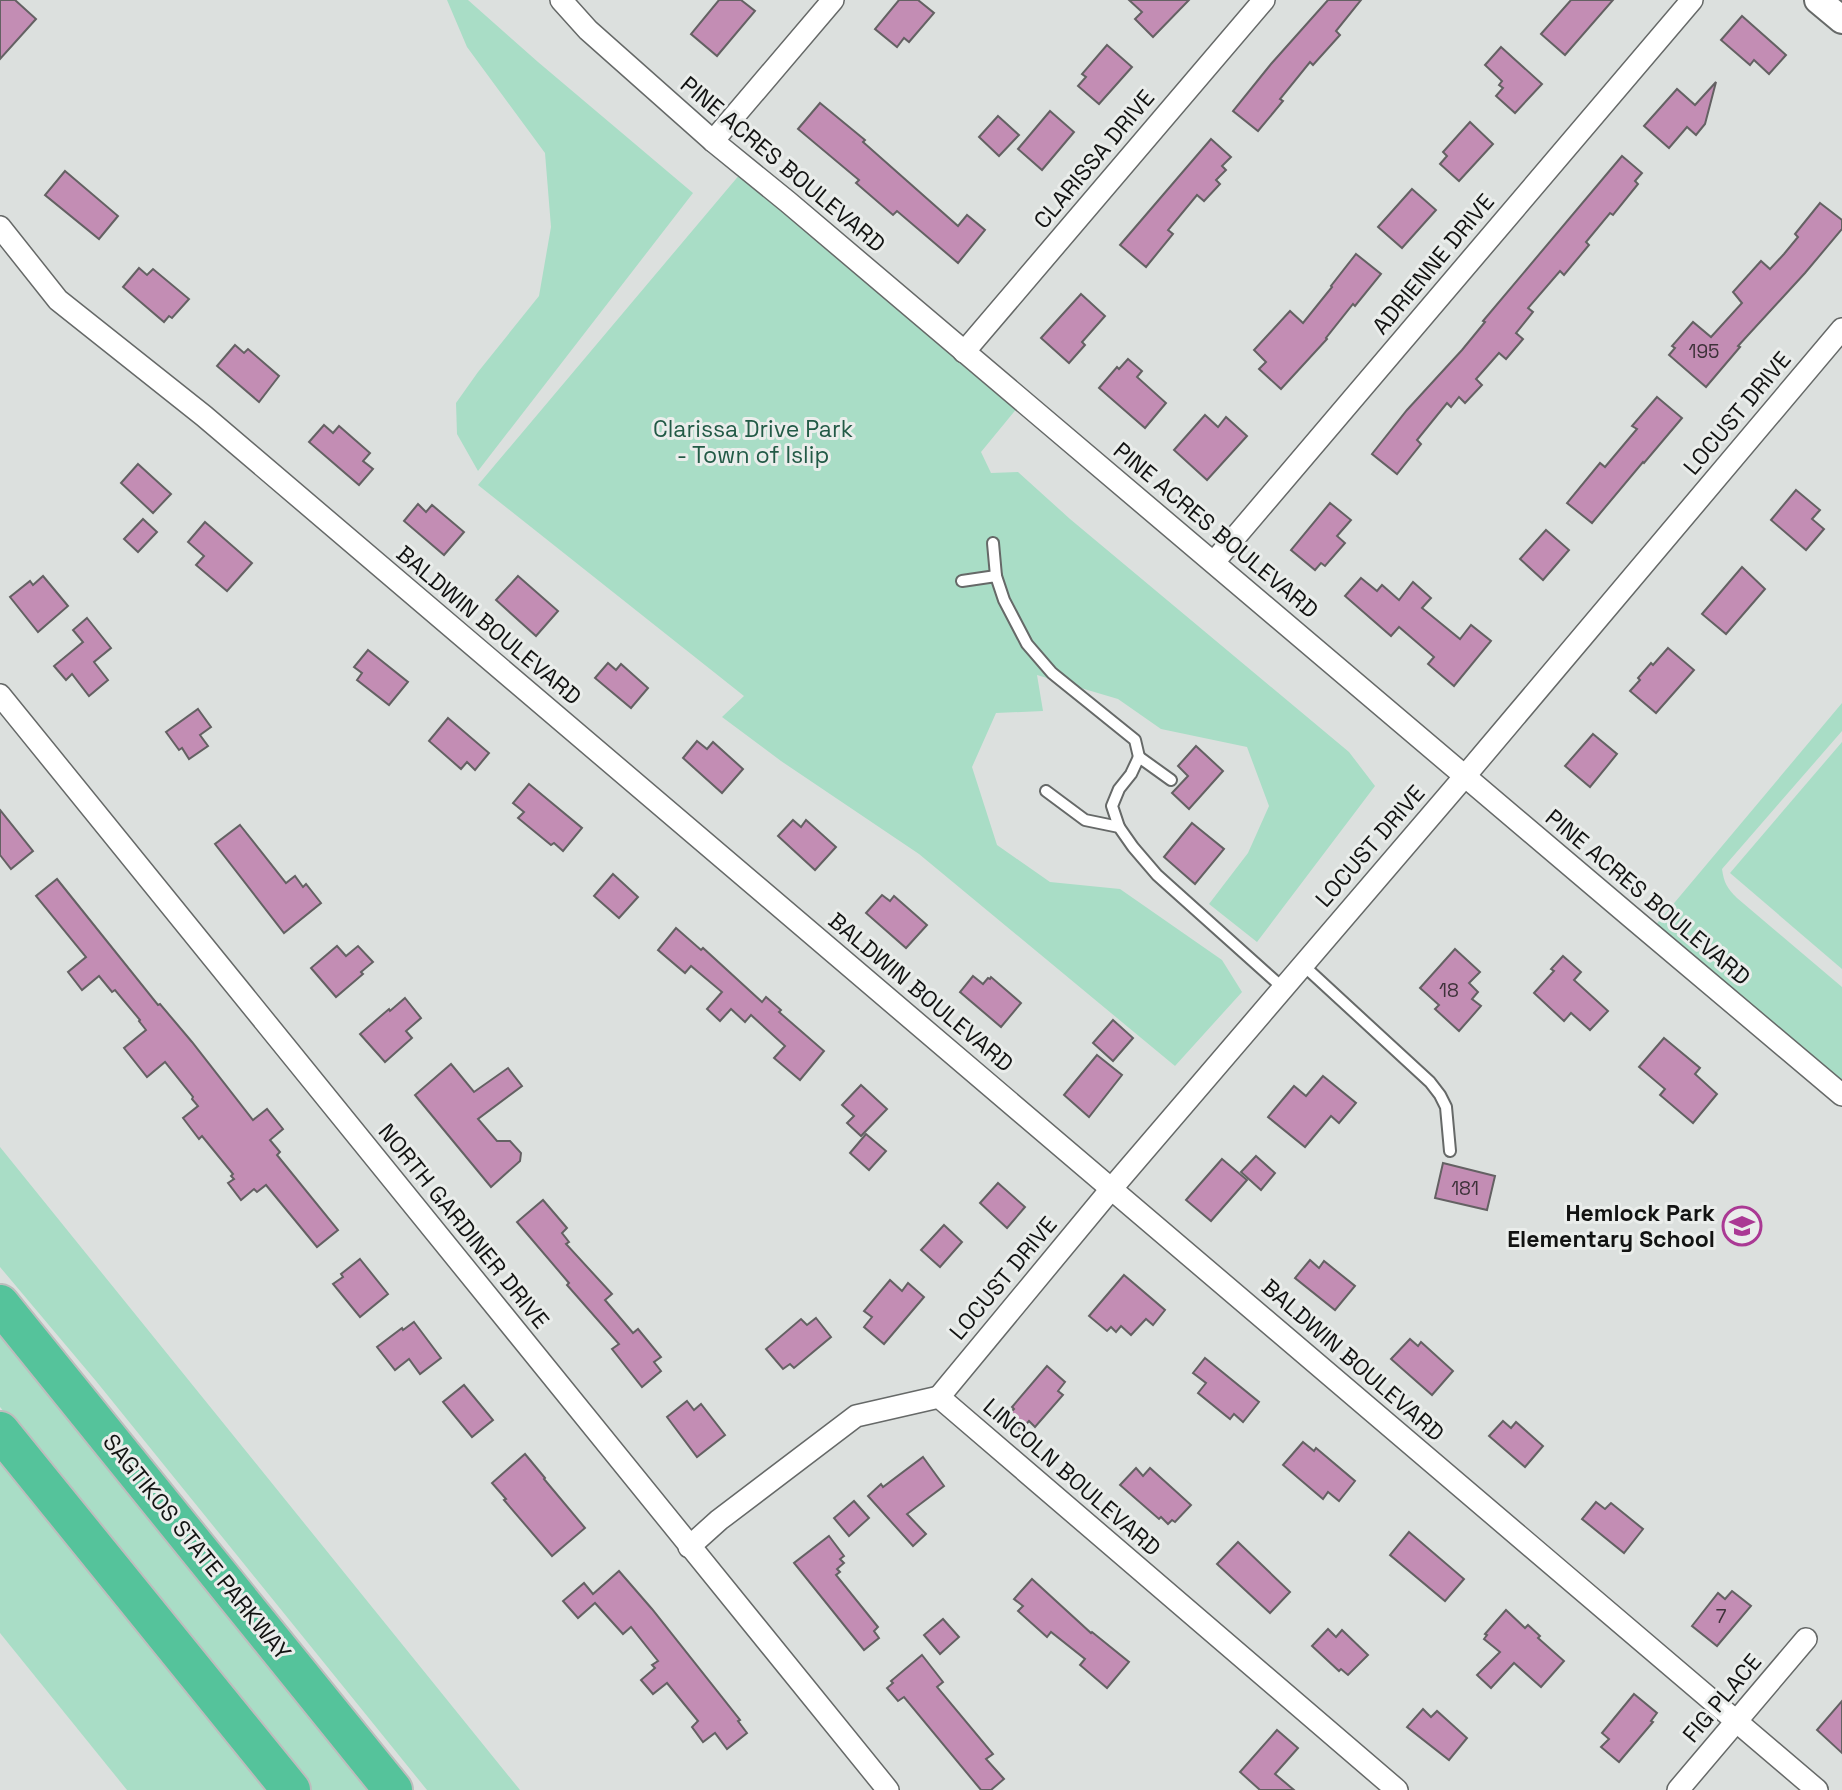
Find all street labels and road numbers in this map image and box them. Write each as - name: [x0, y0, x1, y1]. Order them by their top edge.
- street label: PINE ACRES BOULEVARD: [674, 69, 892, 259]
- street label: CLARISSA DRIVE: [1027, 83, 1161, 235]
- street label: ADRIENNE DRIVE: [1365, 187, 1501, 341]
- street label: LOCUST DRIVE: [1677, 345, 1797, 481]
- street label: PINE ACRES BOULEVARD: [1107, 435, 1325, 625]
- street label: BALDWIN BOULEVARD: [390, 539, 588, 711]
- street label: LOCUST DRIVE: [1309, 779, 1431, 913]
- street label: PINE ACRES BOULEVARD: [1539, 802, 1757, 992]
- street label: BALDWIN BOULEVARD: [822, 906, 1020, 1078]
- street label: NORTH GARDINER DRIVE: [372, 1117, 556, 1335]
- street label: LOCUST DRIVE: [943, 1210, 1063, 1346]
- street label: BALDWIN BOULEVARD: [1255, 1272, 1451, 1448]
- street label: LINCOLN BOULEVARD: [977, 1392, 1167, 1562]
- street label: SAGTIKOS STATE PARKWAY: [96, 1428, 298, 1666]
- street label: FIG PLACE: [1676, 1647, 1768, 1749]

